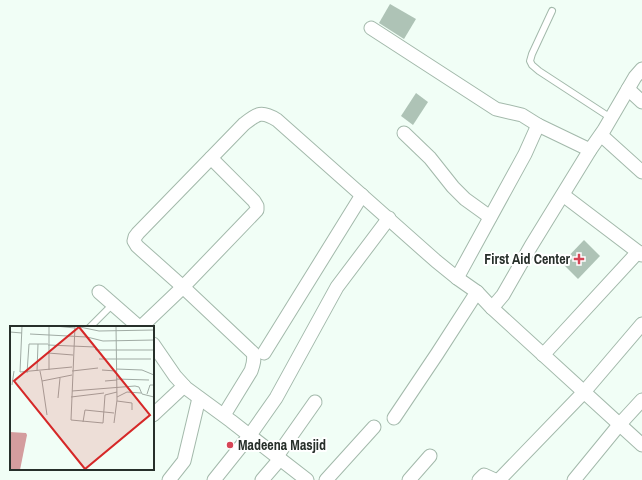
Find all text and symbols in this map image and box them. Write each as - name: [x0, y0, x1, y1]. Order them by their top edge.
- place label: First Aid Center: [484, 250, 571, 268]
- marker: First Aid Center: [573, 253, 585, 265]
- inset map: [10, 326, 154, 470]
- place label: Madeena Masjid: [238, 436, 326, 454]
- marker: Madeena Masjid: [225, 440, 235, 450]

